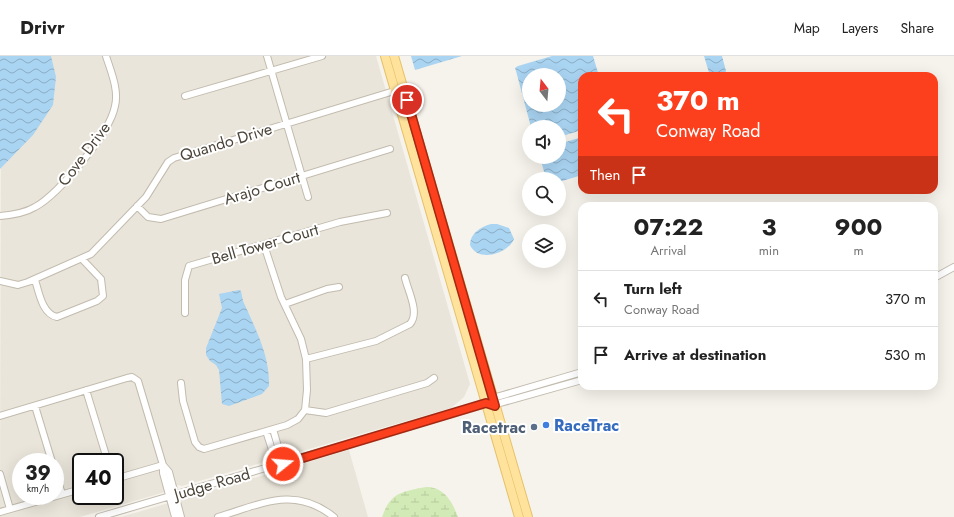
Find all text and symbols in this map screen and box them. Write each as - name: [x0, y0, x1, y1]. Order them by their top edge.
- text: Drivr: [20, 14, 65, 41]
- text: Map: [794, 18, 820, 38]
- text: Layers: [842, 18, 878, 38]
- text: Share: [900, 18, 934, 38]
- north arrow: [522, 68, 566, 112]
- map controls: [522, 68, 566, 268]
- text: 370 m: [656, 80, 740, 121]
- pin: [390, 83, 424, 117]
- icon: left: [590, 88, 642, 140]
- icon: arrive: [396, 89, 418, 111]
- street label: Cove Drive: [52, 117, 116, 191]
- street label: Quando Drive: [177, 117, 275, 167]
- text: Conway Road: [656, 118, 760, 144]
- button: sound: [522, 120, 566, 164]
- text: Then: [590, 164, 620, 186]
- icon: arrive: [628, 164, 650, 186]
- street label: Arajo Court: [221, 165, 303, 211]
- button: search: [522, 172, 566, 216]
- text: 07:22: [634, 209, 703, 244]
- text: 3: [761, 209, 776, 244]
- text: 900: [835, 209, 882, 244]
- street label: Bell Tower Court: [209, 218, 321, 270]
- button: layers: [522, 224, 566, 268]
- text: Arrival: [650, 241, 686, 260]
- text: min: [759, 241, 779, 260]
- text: m: [853, 241, 864, 260]
- text: Turn left: [624, 278, 682, 300]
- icon: left: [590, 288, 612, 310]
- text: 370 m: [885, 288, 926, 310]
- text: Conway Road: [624, 300, 699, 319]
- icon: arrive: [590, 344, 612, 366]
- text: Arrive at destination: [624, 344, 766, 366]
- text: 530 m: [884, 344, 926, 366]
- place label: RaceTrac: [554, 414, 619, 437]
- place label: Racetrac: [462, 416, 526, 439]
- marker: RaceTrac: [541, 420, 551, 430]
- marker: Racetrac: [529, 422, 539, 432]
- position arrow: [262, 443, 304, 485]
- speed limit sign: 40: [72, 453, 124, 505]
- text: 39: [25, 459, 51, 488]
- street label: Judge Road: [169, 462, 253, 506]
- text: km/h: [27, 481, 49, 496]

